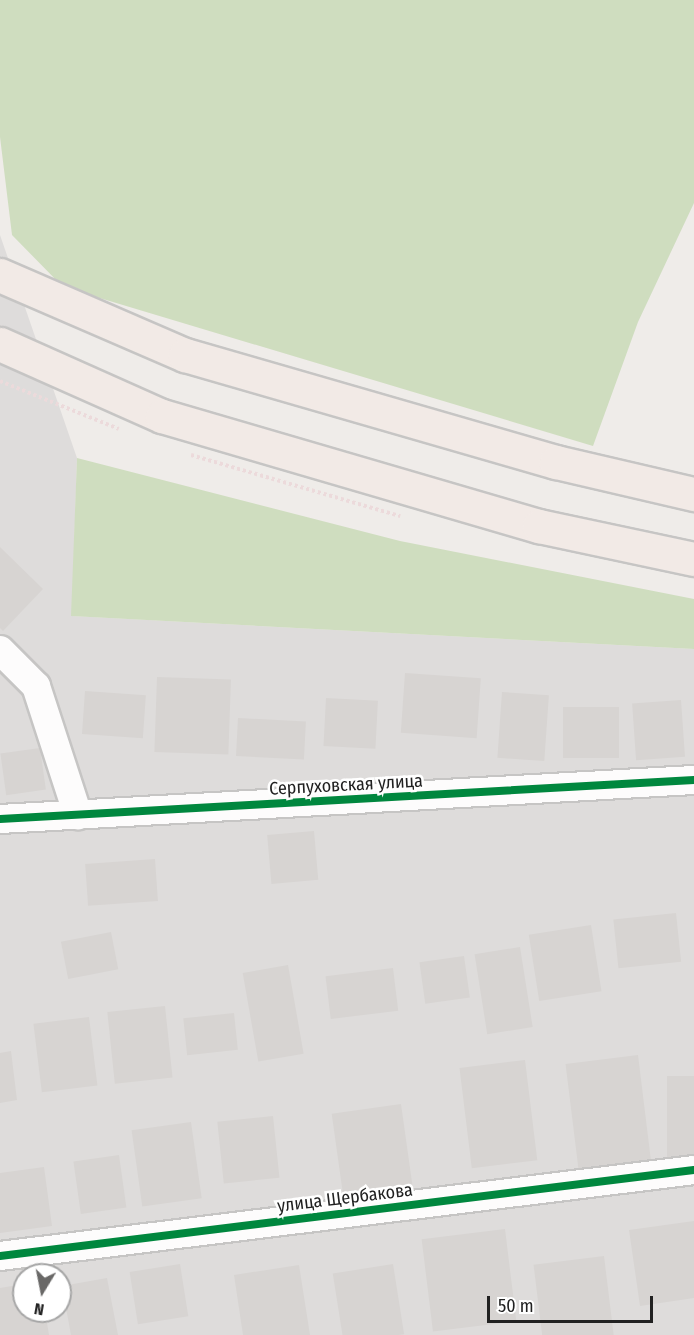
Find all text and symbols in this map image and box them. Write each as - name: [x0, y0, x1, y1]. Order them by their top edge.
- street label: Серпуховская улица: [269, 770, 423, 800]
- street label: улица Щербакова: [276, 1179, 414, 1217]
- north arrow: [12, 1263, 72, 1323]
- scale bar: [490, 1284, 656, 1322]
- text: 50 m: [498, 1295, 534, 1317]
- text: N: [33, 1299, 46, 1319]

